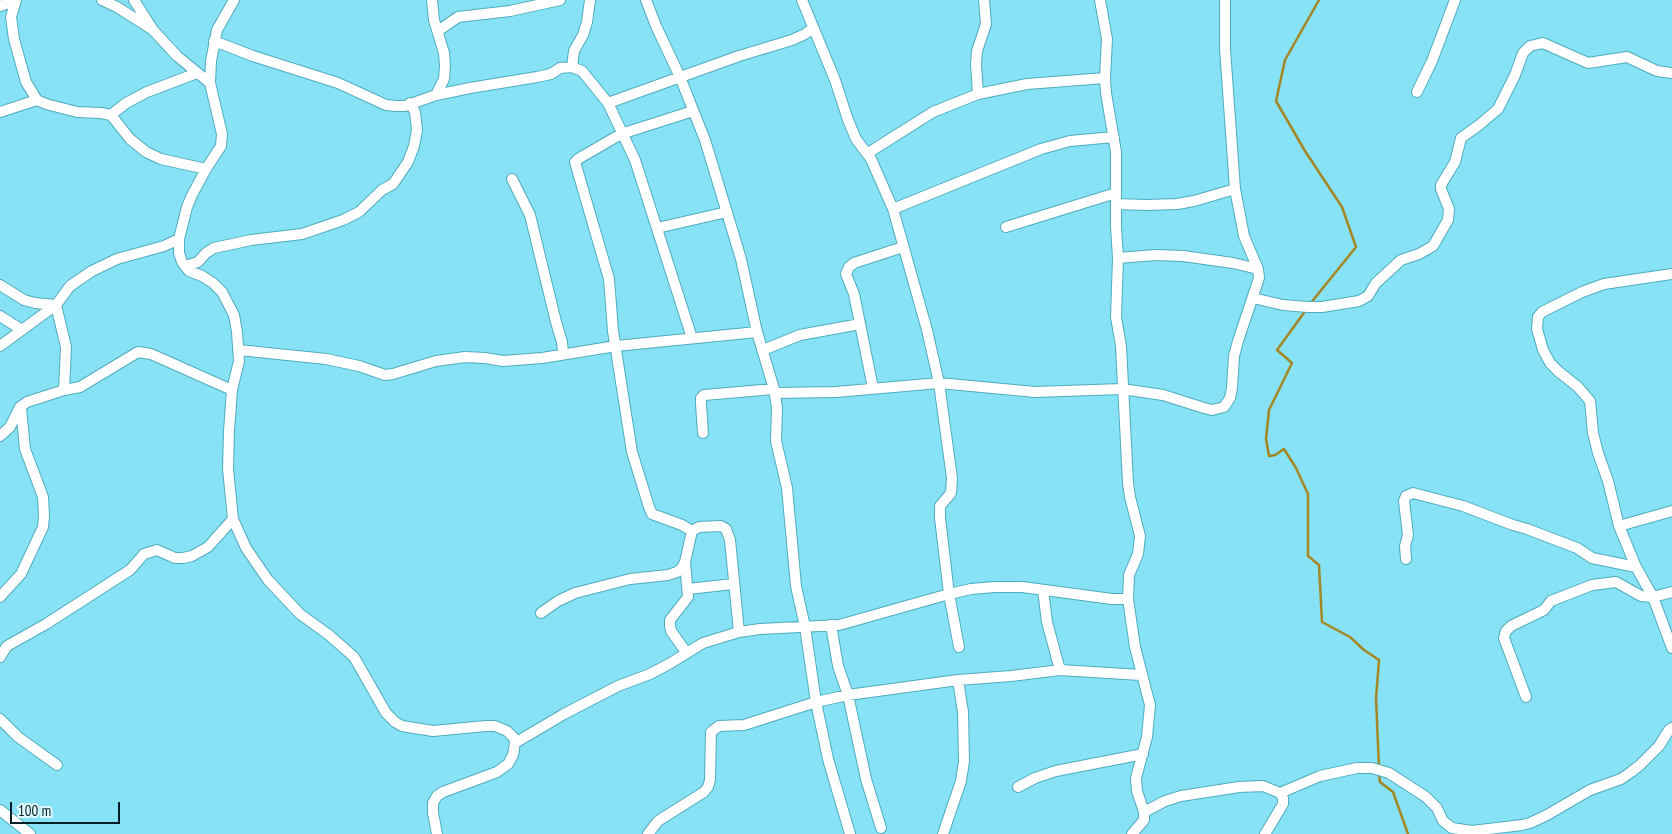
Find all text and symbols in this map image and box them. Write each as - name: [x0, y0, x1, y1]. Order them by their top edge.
- scale bar: [12, 792, 122, 824]
- text: 100 m: [18, 801, 51, 820]

